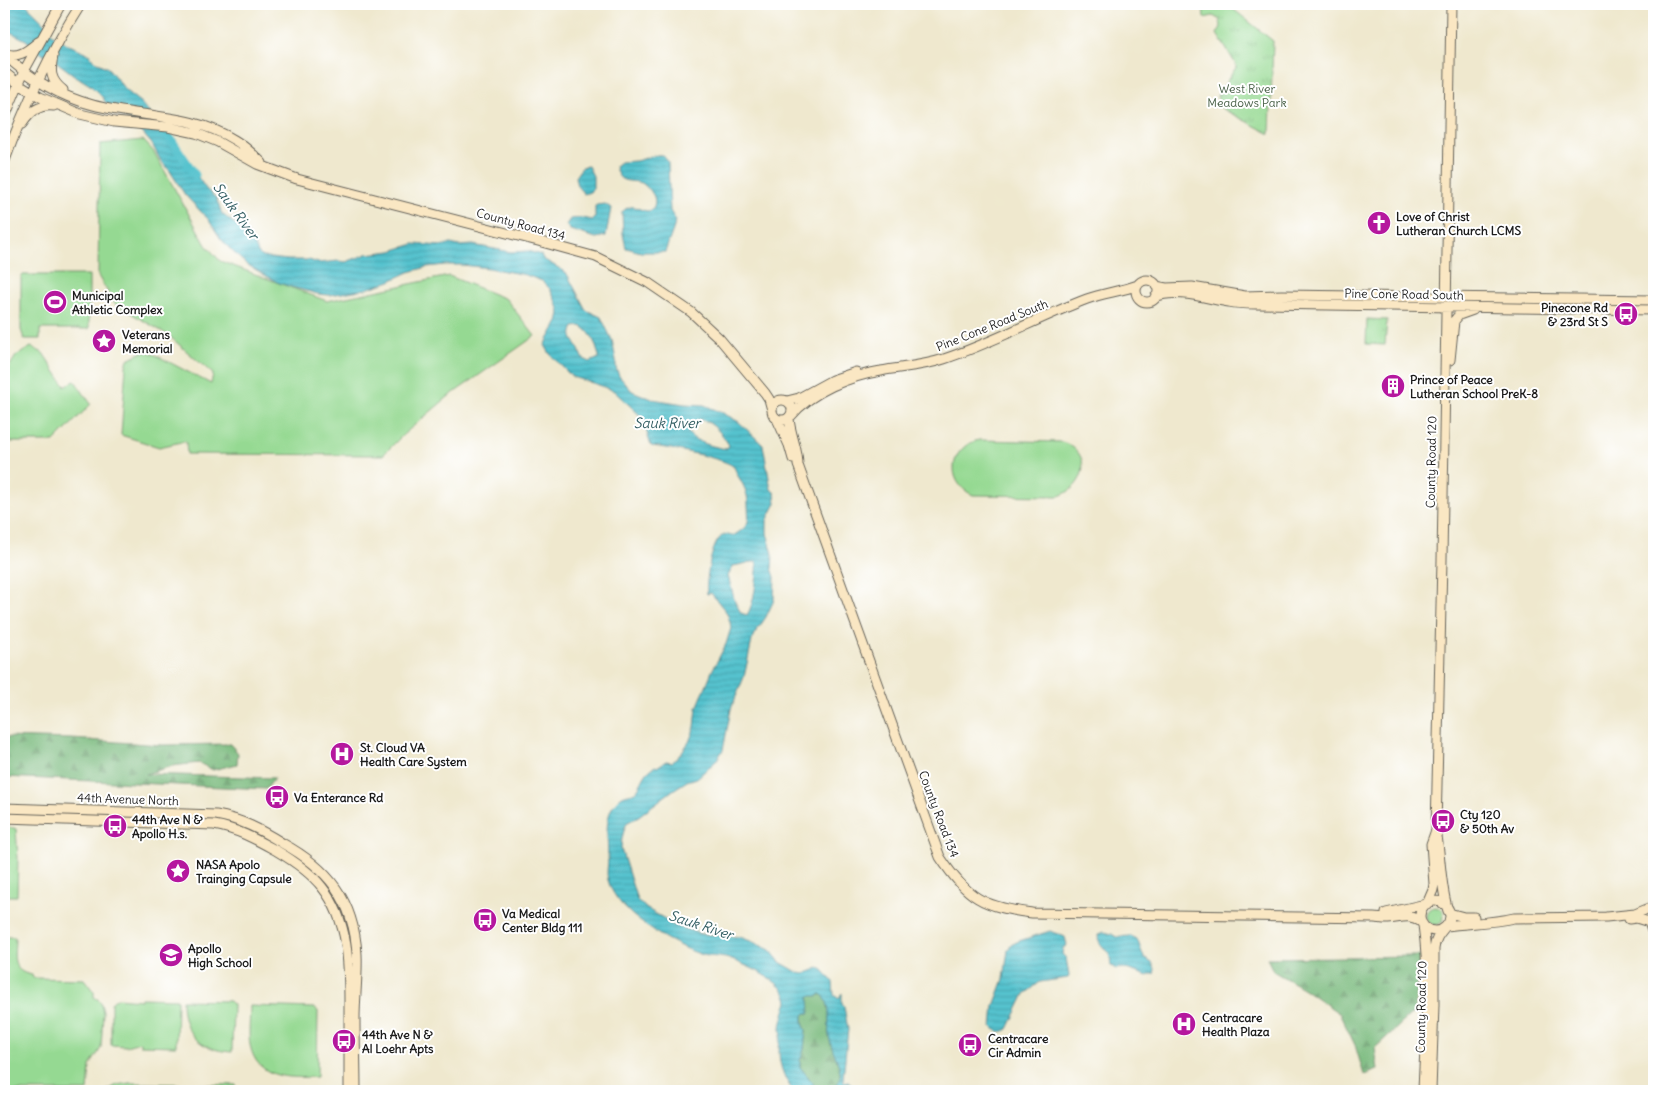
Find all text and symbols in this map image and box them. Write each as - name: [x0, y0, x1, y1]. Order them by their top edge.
- park label: West River Meadows Park: [1207, 81, 1287, 110]
- water label: Sauk River: [209, 179, 264, 245]
- street label: County Road 134: [475, 205, 567, 243]
- place label: Love of Christ Lutheran Church LCMS: [1396, 209, 1521, 238]
- church icon: Love of Christ Lutheran Church LCMS: [1366, 210, 1392, 236]
- street label: Pine Cone Road South: [1344, 285, 1464, 303]
- place label: Municipal Athletic Complex: [72, 288, 162, 318]
- sports icon: Municipal Athletic Complex: [42, 289, 68, 315]
- street label: Pine Cone Road South: [934, 296, 1050, 354]
- place label: Pinecone Rd & 23rd St S: [1541, 300, 1608, 329]
- bus stop icon: Pinecone Rd & 23rd St S: [1613, 301, 1639, 327]
- place label: Veterans Memorial: [122, 327, 173, 356]
- place icon: Veterans Memorial: [91, 328, 117, 354]
- place label: Prince of Peace Lutheran School PreK-8: [1410, 372, 1538, 401]
- building icon: Prince of Peace Lutheran School PreK-8: [1380, 373, 1406, 399]
- water label: Sauk River: [634, 414, 703, 432]
- street label: County Road 120: [1423, 416, 1439, 508]
- place label: St. Cloud VA Health Care System: [360, 740, 467, 770]
- hospital icon: St. Cloud VA Health Care System: [329, 741, 355, 767]
- street label: County Road 134: [916, 769, 962, 859]
- bus stop icon: Va Enterance Rd: [264, 784, 290, 810]
- street label: 44th Avenue North: [77, 790, 179, 808]
- place label: Va Enterance Rd: [294, 790, 383, 805]
- place label: Cty 120 & 50th Av: [1460, 807, 1514, 836]
- bus stop icon: Cty 120 & 50th Av: [1430, 808, 1456, 834]
- place label: 44th Ave N & Apollo H.s.: [132, 812, 204, 842]
- bus stop icon: 44th Ave N & Apollo H.s.: [102, 813, 128, 839]
- place label: NASA Apolo Trainging Capsule: [196, 857, 292, 887]
- place icon: NASA Apolo Trainging Capsule: [165, 858, 191, 884]
- place label: Va Medical Center Bldg 111: [502, 906, 582, 936]
- water label: Sauk River: [667, 906, 738, 945]
- bus stop icon: Va Medical Center Bldg 111: [472, 907, 498, 933]
- place label: Apollo High School: [188, 941, 252, 971]
- school or university icon: Apollo High School: [158, 942, 184, 968]
- street label: County Road 120: [1413, 961, 1429, 1053]
- place label: Centracare Health Plaza: [1202, 1010, 1270, 1039]
- hospital icon: Centracare Health Plaza: [1171, 1011, 1197, 1037]
- place label: 44th Ave N & Al Loehr Apts: [362, 1027, 434, 1057]
- bus stop icon: 44th Ave N & Al Loehr Apts: [331, 1028, 357, 1054]
- place label: Centracare Cir Admin: [988, 1031, 1049, 1060]
- bus stop icon: Centracare Cir Admin: [957, 1032, 983, 1058]

